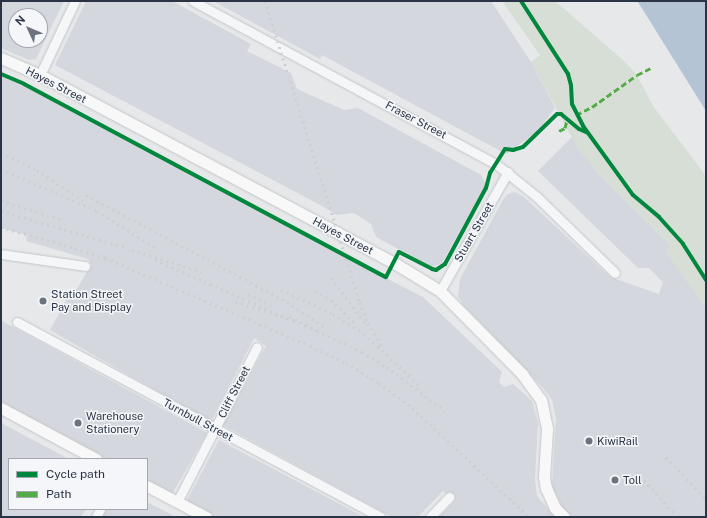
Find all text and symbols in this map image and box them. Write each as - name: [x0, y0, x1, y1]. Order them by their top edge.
- north arrow: [8, 8, 48, 48]
- text: N: [13, 13, 27, 28]
- street label: Hayes Street: [23, 64, 89, 106]
- street label: Fraser Street: [383, 98, 449, 142]
- street label: Stuart Street: [452, 200, 496, 264]
- street label: Hayes Street: [310, 215, 376, 257]
- place label: Station Street Pay and Display: [51, 288, 132, 314]
- marker: Station Street Pay and Display: [38, 296, 48, 306]
- street label: Cliff Street: [215, 364, 253, 420]
- street label: Turnbull Street: [161, 396, 235, 444]
- place label: Warehouse Stationery: [86, 410, 143, 436]
- marker: Warehouse Stationery: [73, 418, 83, 428]
- place label: KiwiRail: [597, 434, 638, 448]
- marker: KiwiRail: [584, 436, 594, 446]
- legend: [8, 458, 148, 510]
- text: Cycle path: [46, 467, 105, 481]
- place label: Toll: [623, 473, 641, 487]
- marker: Toll: [610, 475, 620, 485]
- text: Path: [46, 487, 72, 501]

